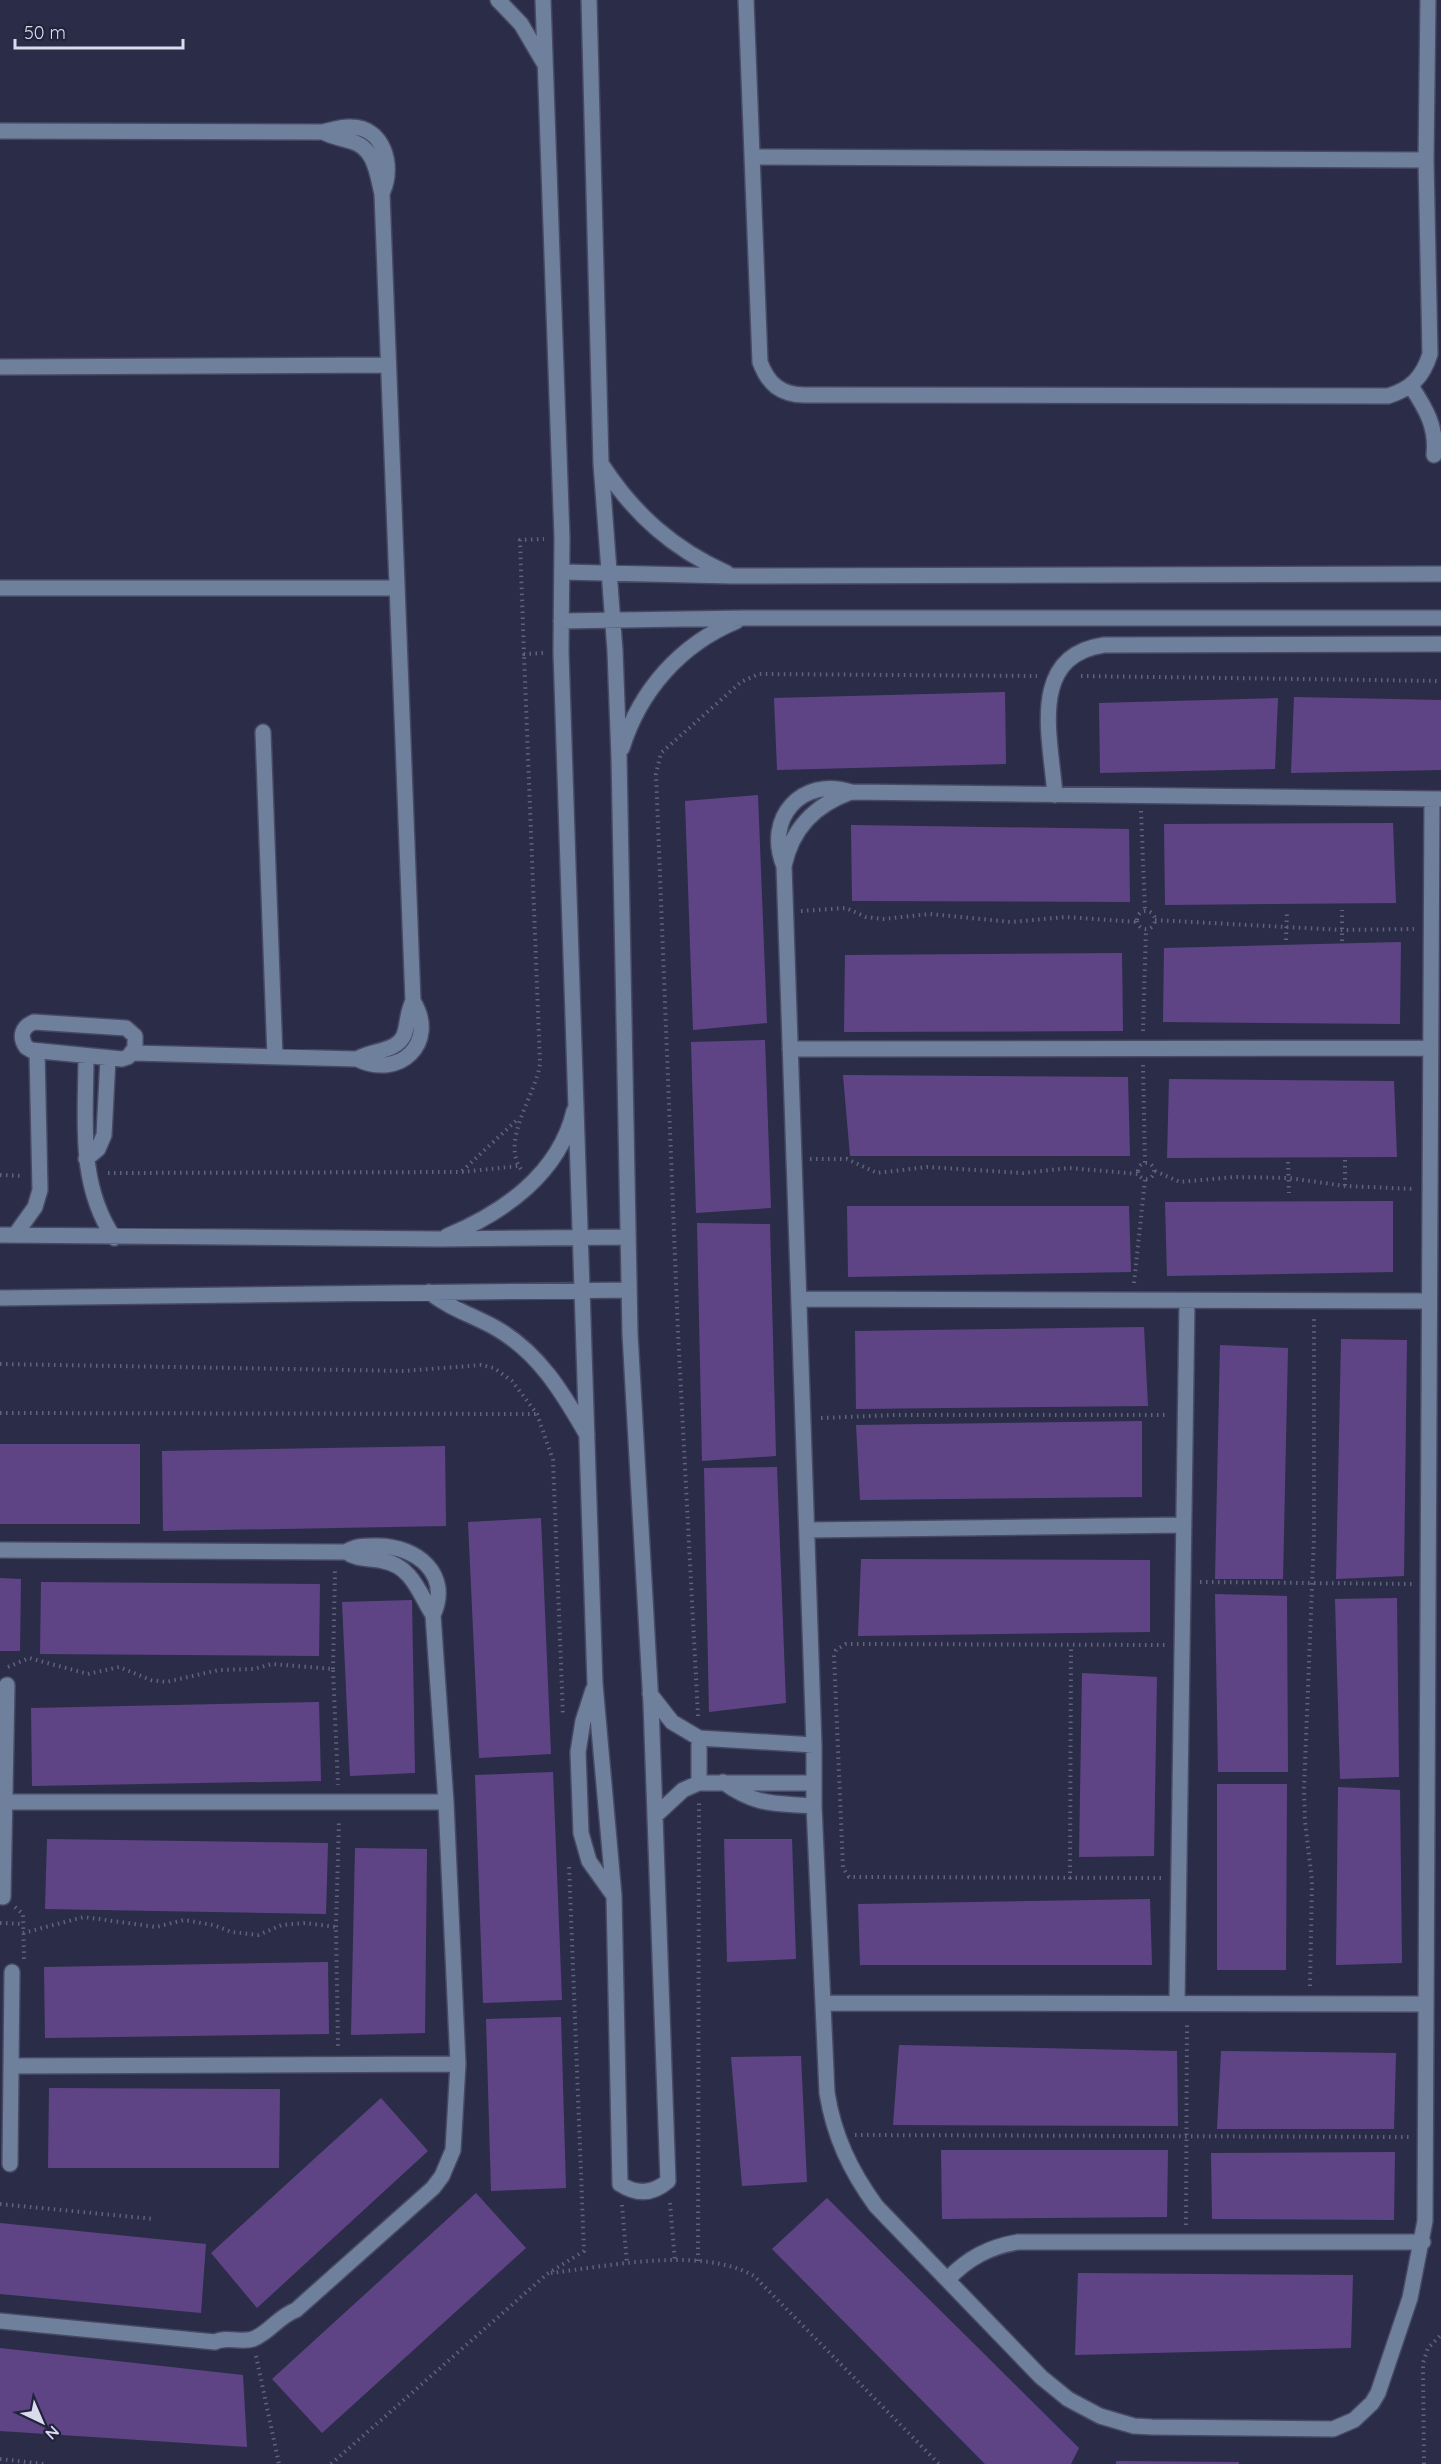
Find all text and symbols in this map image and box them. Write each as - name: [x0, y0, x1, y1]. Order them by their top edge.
- scale bar: [15, 12, 183, 50]
- text: 50 m: [24, 21, 66, 44]
- north arrow: [12, 2392, 72, 2452]
- text: N: [41, 2422, 64, 2444]

